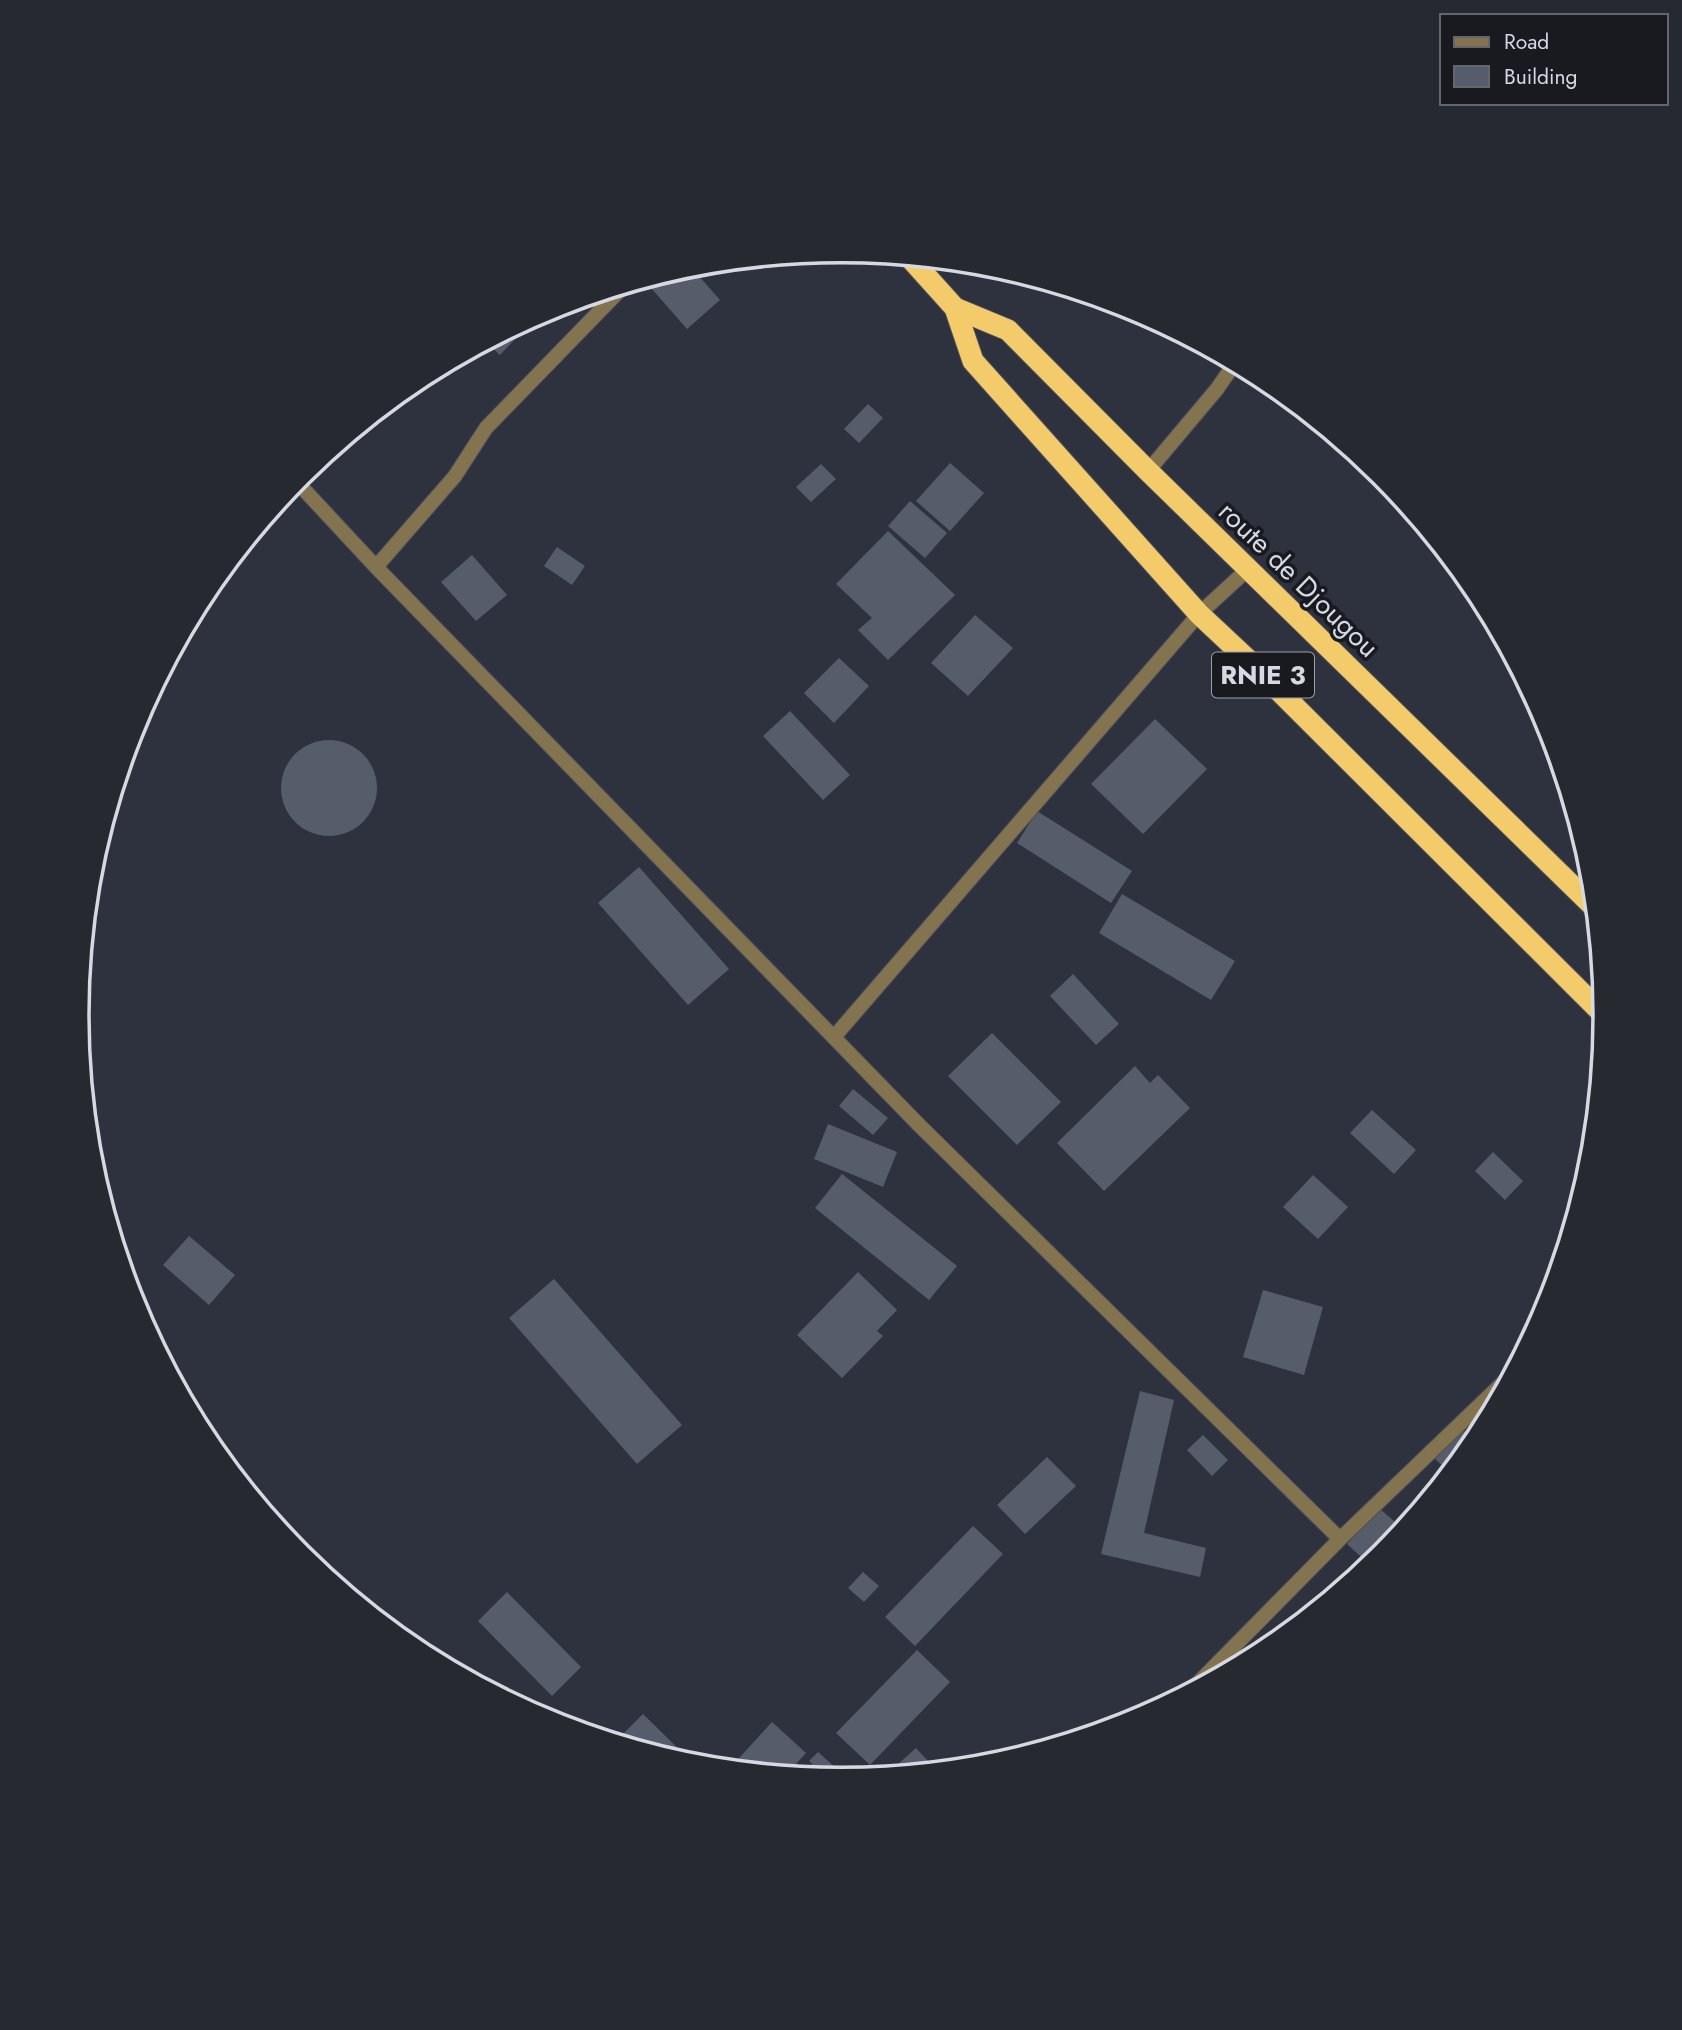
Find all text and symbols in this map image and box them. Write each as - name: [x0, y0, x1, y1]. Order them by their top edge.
- legend: [1440, 14, 1668, 105]
- text: Road: [1504, 27, 1549, 57]
- text: Building: [1504, 62, 1577, 92]
- street label: route de Djougou: [1209, 492, 1388, 667]
- road number: RNIE 3: [1212, 652, 1314, 698]

